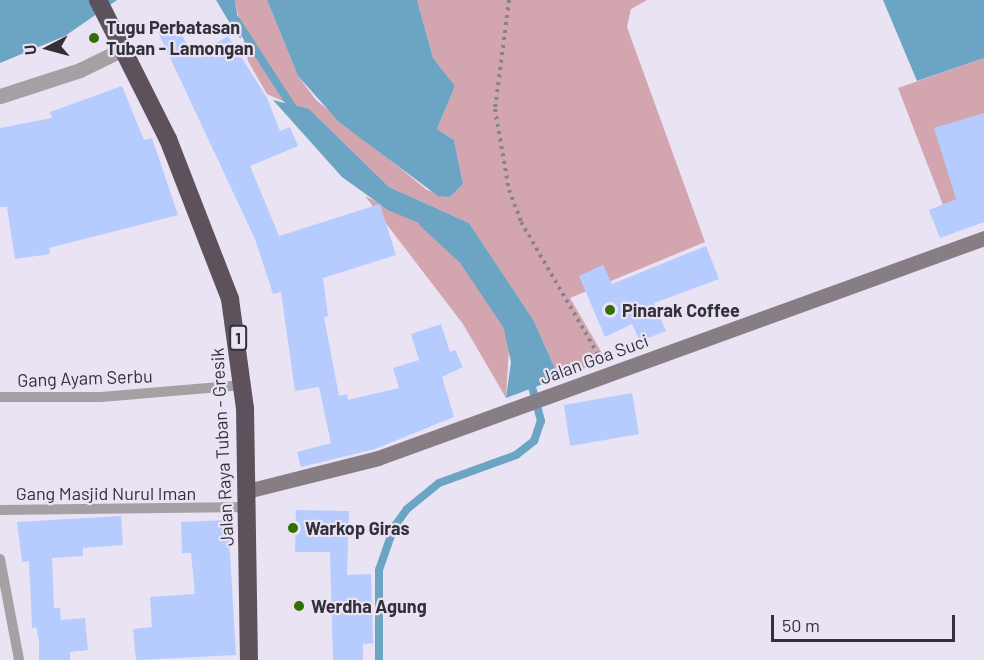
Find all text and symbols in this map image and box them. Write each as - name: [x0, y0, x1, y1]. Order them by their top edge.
- place label: Tugu Perbatasan Tuban - Lamongan: [106, 17, 254, 60]
- north arrow: [18, 18, 78, 78]
- marker: Tugu Perbatasan Tuban - Lamongan: [87, 31, 101, 45]
- text: U: [20, 44, 40, 56]
- place label: Pinarak Coffee: [622, 299, 740, 321]
- marker: Pinarak Coffee: [603, 303, 617, 317]
- road number: 1: [229, 325, 247, 351]
- street label: Jalan Goa Suci: [537, 329, 651, 389]
- street label: Jalan Raya Tuban - Gresik: [206, 347, 238, 547]
- street label: Gang Ayam Serbu: [17, 365, 153, 391]
- street label: Gang Masjid Nurul Iman: [16, 482, 196, 504]
- place label: Warkop Giras: [305, 517, 410, 539]
- marker: Warkop Giras: [286, 521, 300, 535]
- place label: Werdha Agung: [311, 595, 427, 617]
- marker: Werdha Agung: [292, 599, 306, 613]
- scale bar: [774, 603, 958, 641]
- text: 50 m: [782, 614, 820, 636]

